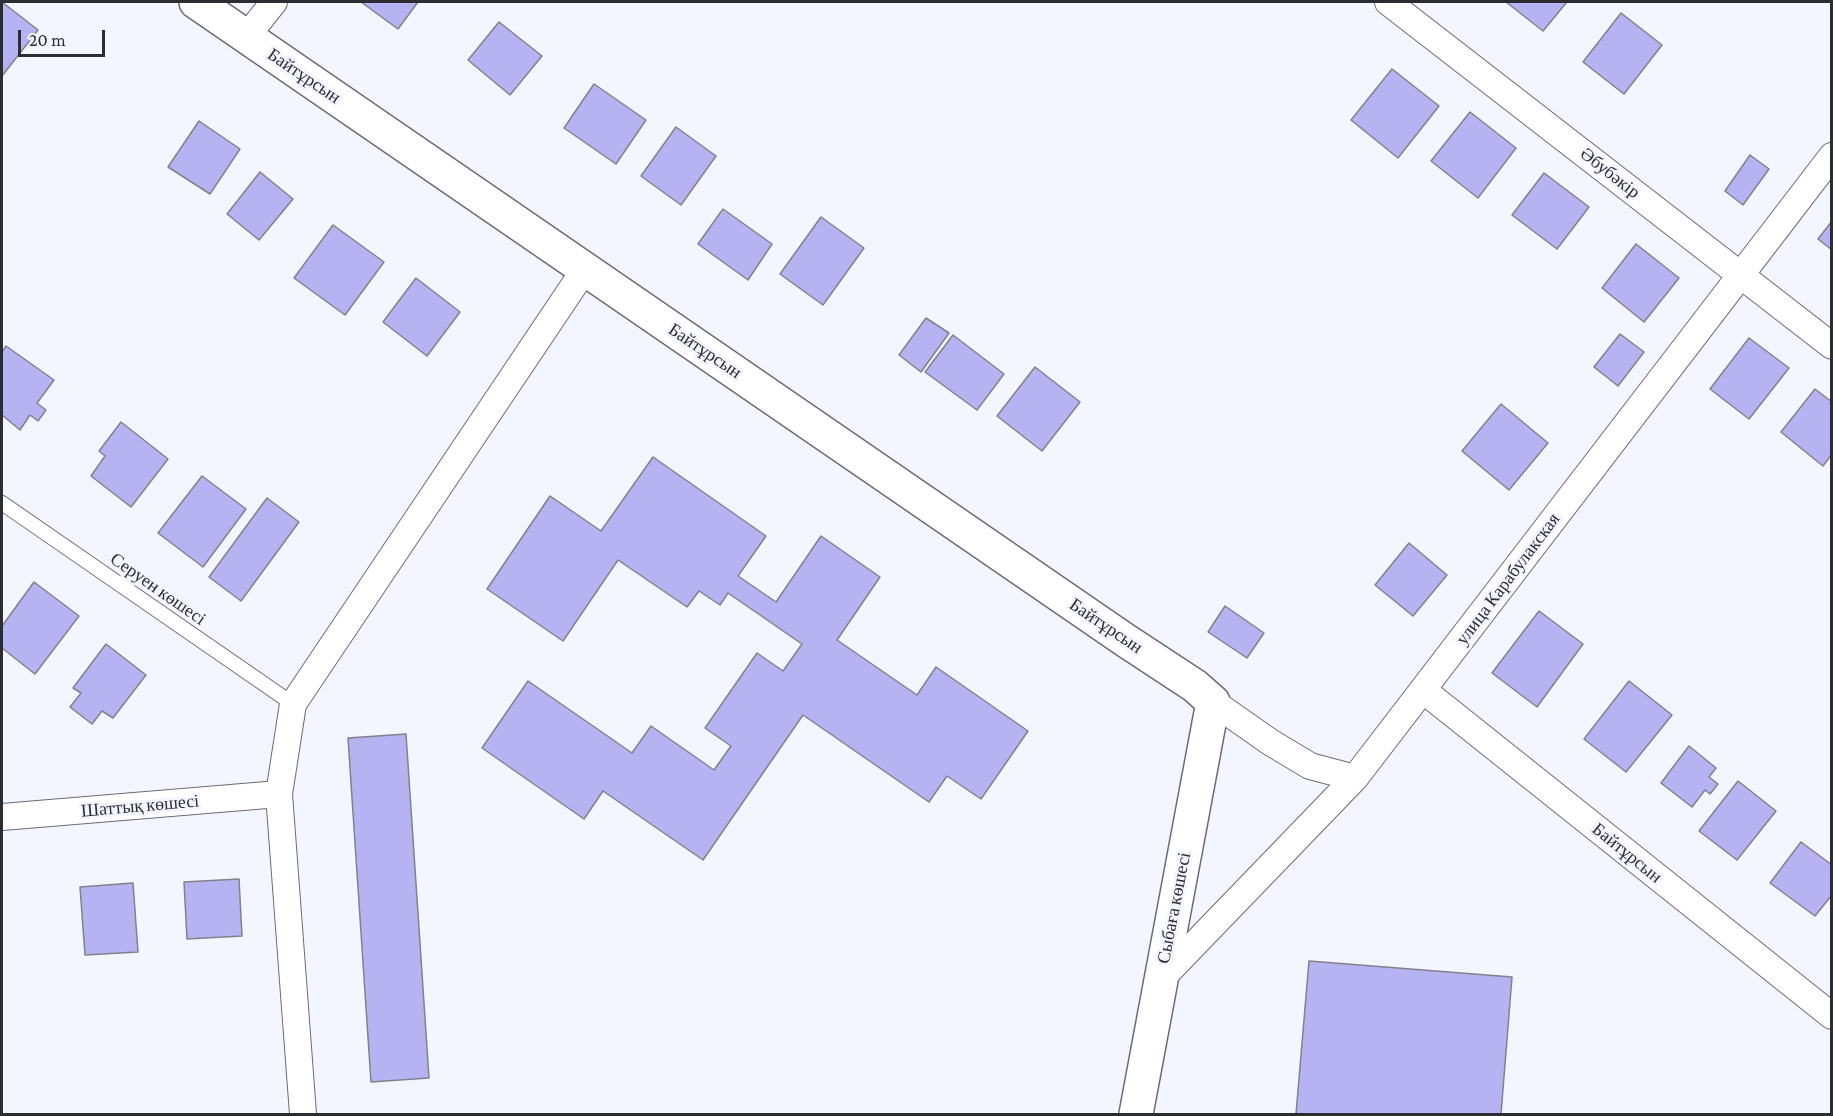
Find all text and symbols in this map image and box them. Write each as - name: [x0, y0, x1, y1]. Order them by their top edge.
- scale bar: [21, 18, 108, 56]
- text: 20 m: [29, 30, 66, 50]
- street label: Байтұрсын: [263, 44, 345, 108]
- street label: Әбубәкір: [1576, 143, 1644, 203]
- street label: Байтұрсын: [664, 319, 746, 383]
- street label: улица Карабулакская: [1451, 509, 1565, 649]
- street label: Серуен көшесі: [106, 548, 210, 630]
- street label: Байтұрсын: [1065, 594, 1147, 658]
- street label: Шаттық көшесі: [80, 790, 200, 822]
- street label: Байтұрсын: [1588, 818, 1666, 888]
- street label: Сыбаға көшесі: [1153, 850, 1195, 966]

